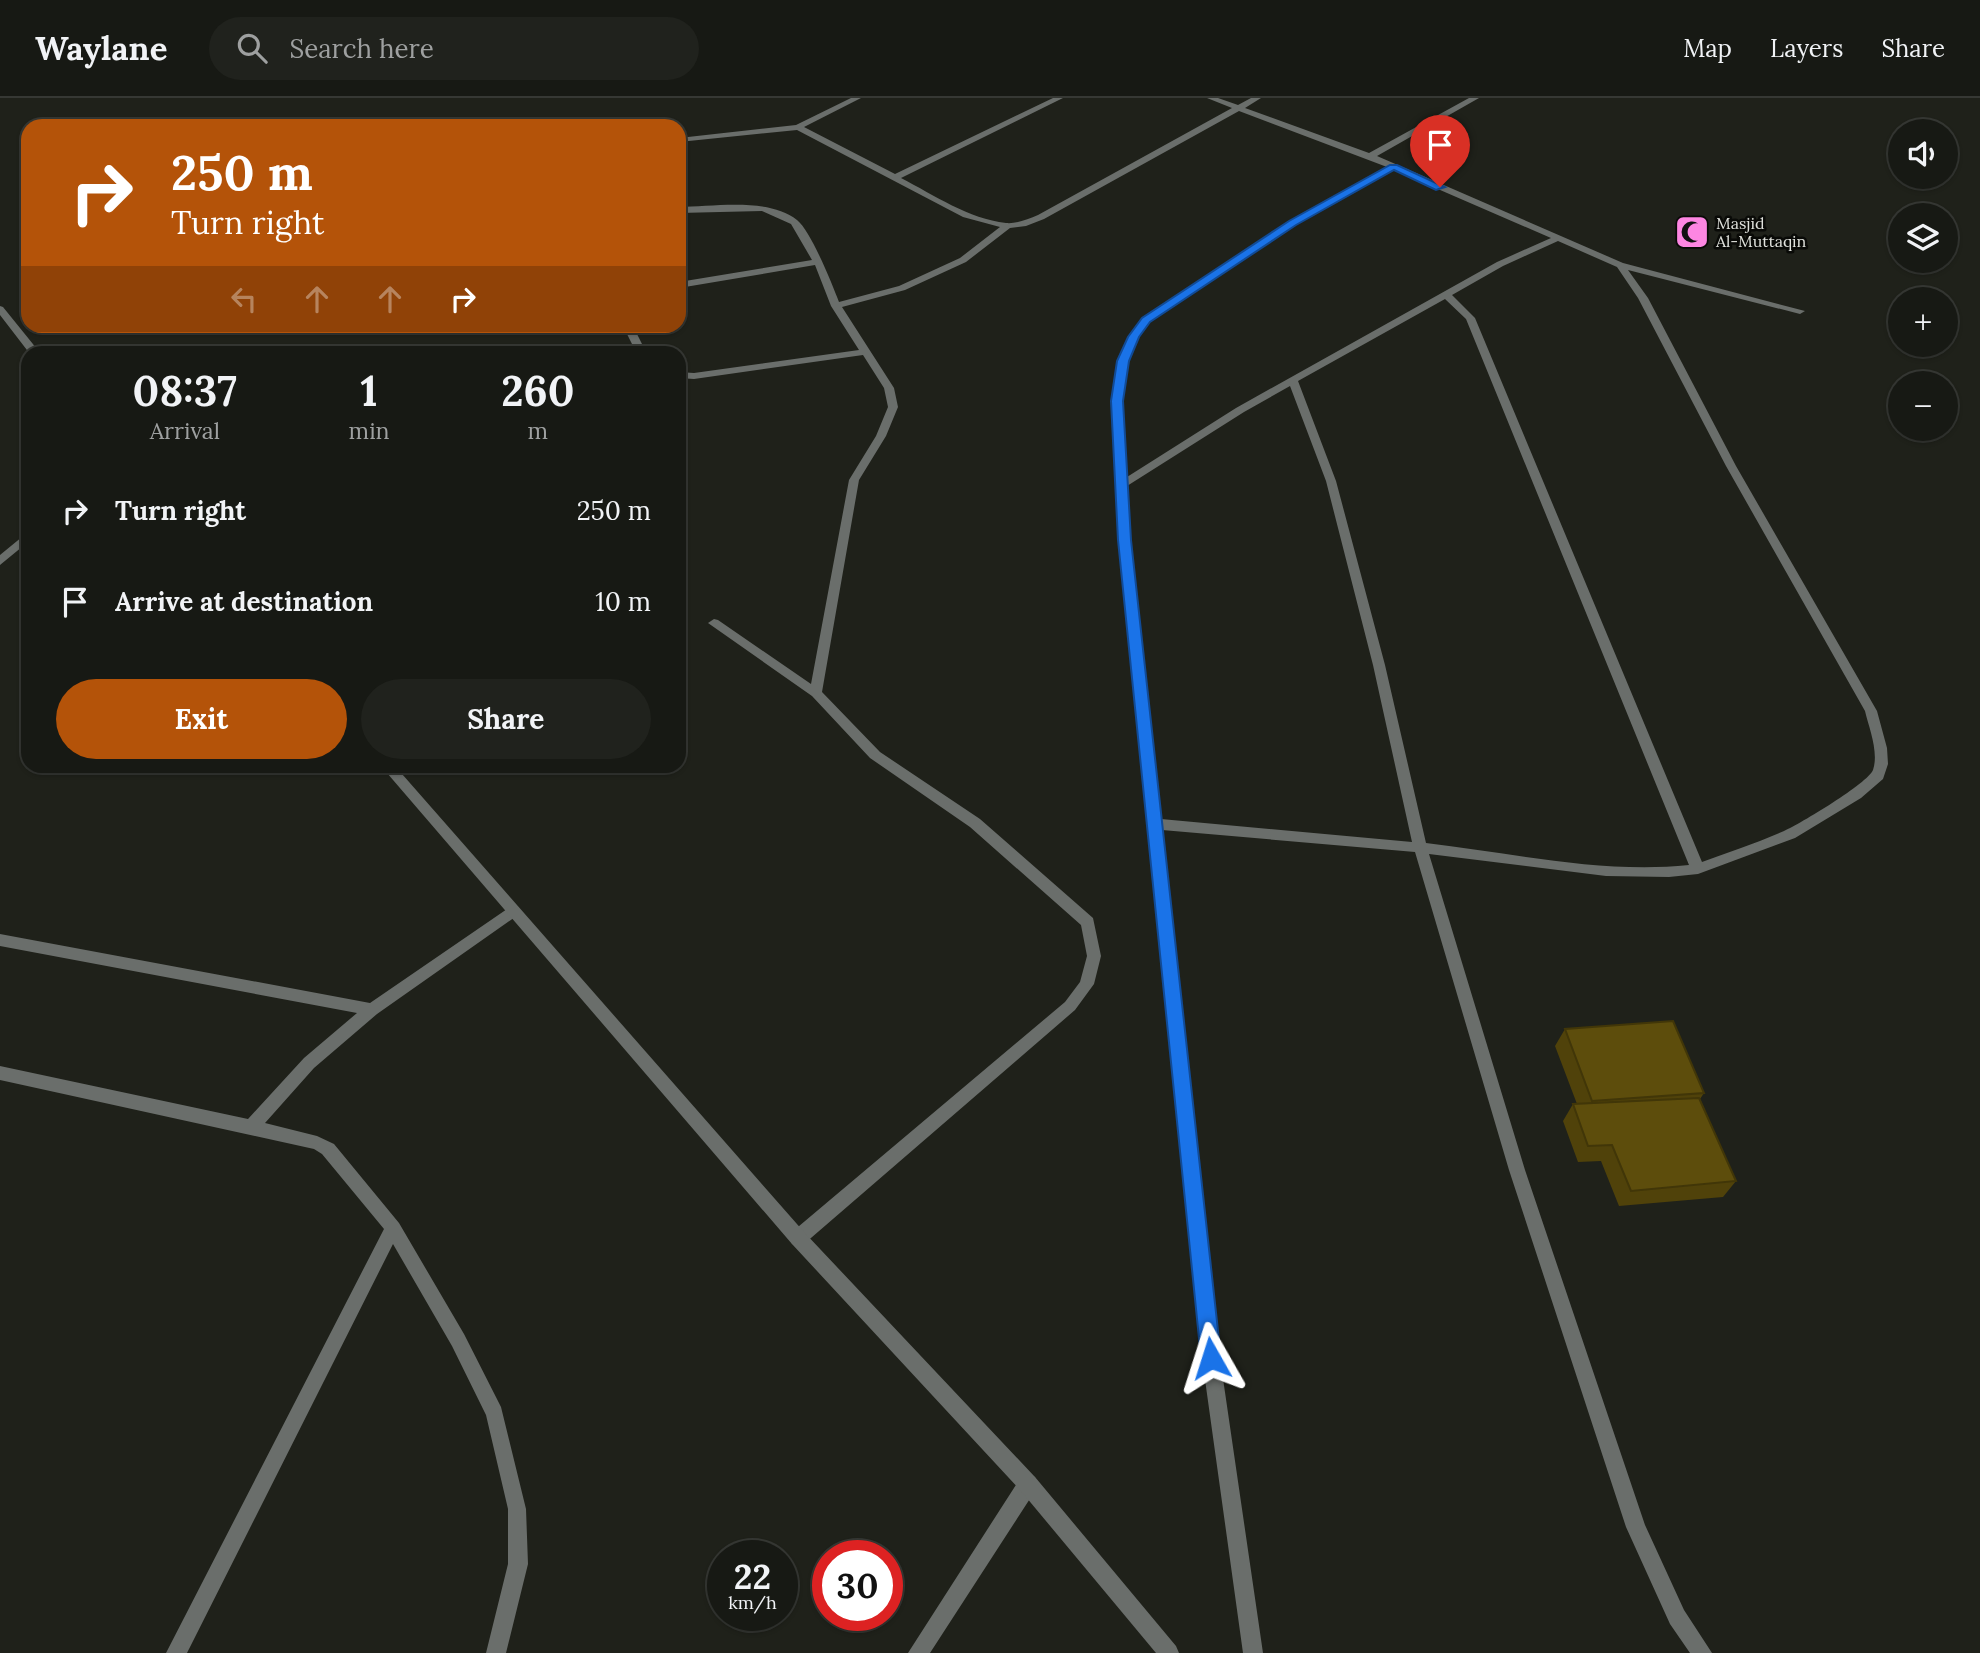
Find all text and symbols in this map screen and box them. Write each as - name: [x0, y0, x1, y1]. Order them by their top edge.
- search box: [209, 17, 699, 80]
- text: Waylane: [35, 27, 167, 69]
- icon: search: [233, 29, 271, 67]
- text: Search here: [289, 32, 434, 65]
- text: Map: [1683, 33, 1732, 64]
- text: Layers: [1770, 33, 1843, 64]
- text: Share: [1881, 33, 1945, 64]
- pin: [1410, 115, 1470, 187]
- map controls: [1888, 119, 1958, 441]
- button: sound: [1888, 119, 1958, 189]
- icon: arrive: [1421, 126, 1459, 164]
- text: 250 m: [171, 141, 313, 203]
- icon: right: [56, 147, 147, 238]
- text: Turn right: [171, 202, 324, 243]
- button: layers: [1888, 203, 1958, 273]
- mosque icon: Masjid Al-Muttaqin: [1673, 213, 1711, 251]
- place label: Masjid Al-Muttaqin: [1715, 213, 1807, 251]
- icon: left: [225, 280, 263, 318]
- icon: ahead: [298, 280, 336, 318]
- icon: ahead: [371, 280, 409, 318]
- icon: right: [444, 280, 482, 318]
- button: +: [1888, 287, 1958, 357]
- text: 08:37: [133, 364, 237, 418]
- text: 1: [361, 364, 378, 418]
- text: 260: [501, 364, 574, 418]
- button: −: [1888, 371, 1958, 441]
- text: Arrival: [150, 416, 220, 445]
- text: min: [349, 416, 390, 445]
- text: m: [528, 416, 548, 445]
- icon: right: [56, 492, 94, 530]
- text: Turn right: [115, 494, 246, 527]
- text: 250 m: [577, 494, 651, 527]
- icon: arrive: [56, 583, 94, 621]
- text: Arrive at destination: [115, 585, 373, 618]
- text: 10 m: [595, 585, 651, 618]
- button: Exit: [56, 679, 347, 759]
- button: Share: [361, 679, 651, 759]
- position arrow: [1174, 1321, 1248, 1395]
- speed limit sign: 30: [812, 1540, 903, 1631]
- text: 22: [734, 1554, 771, 1599]
- text: km/h: [728, 1591, 777, 1614]

